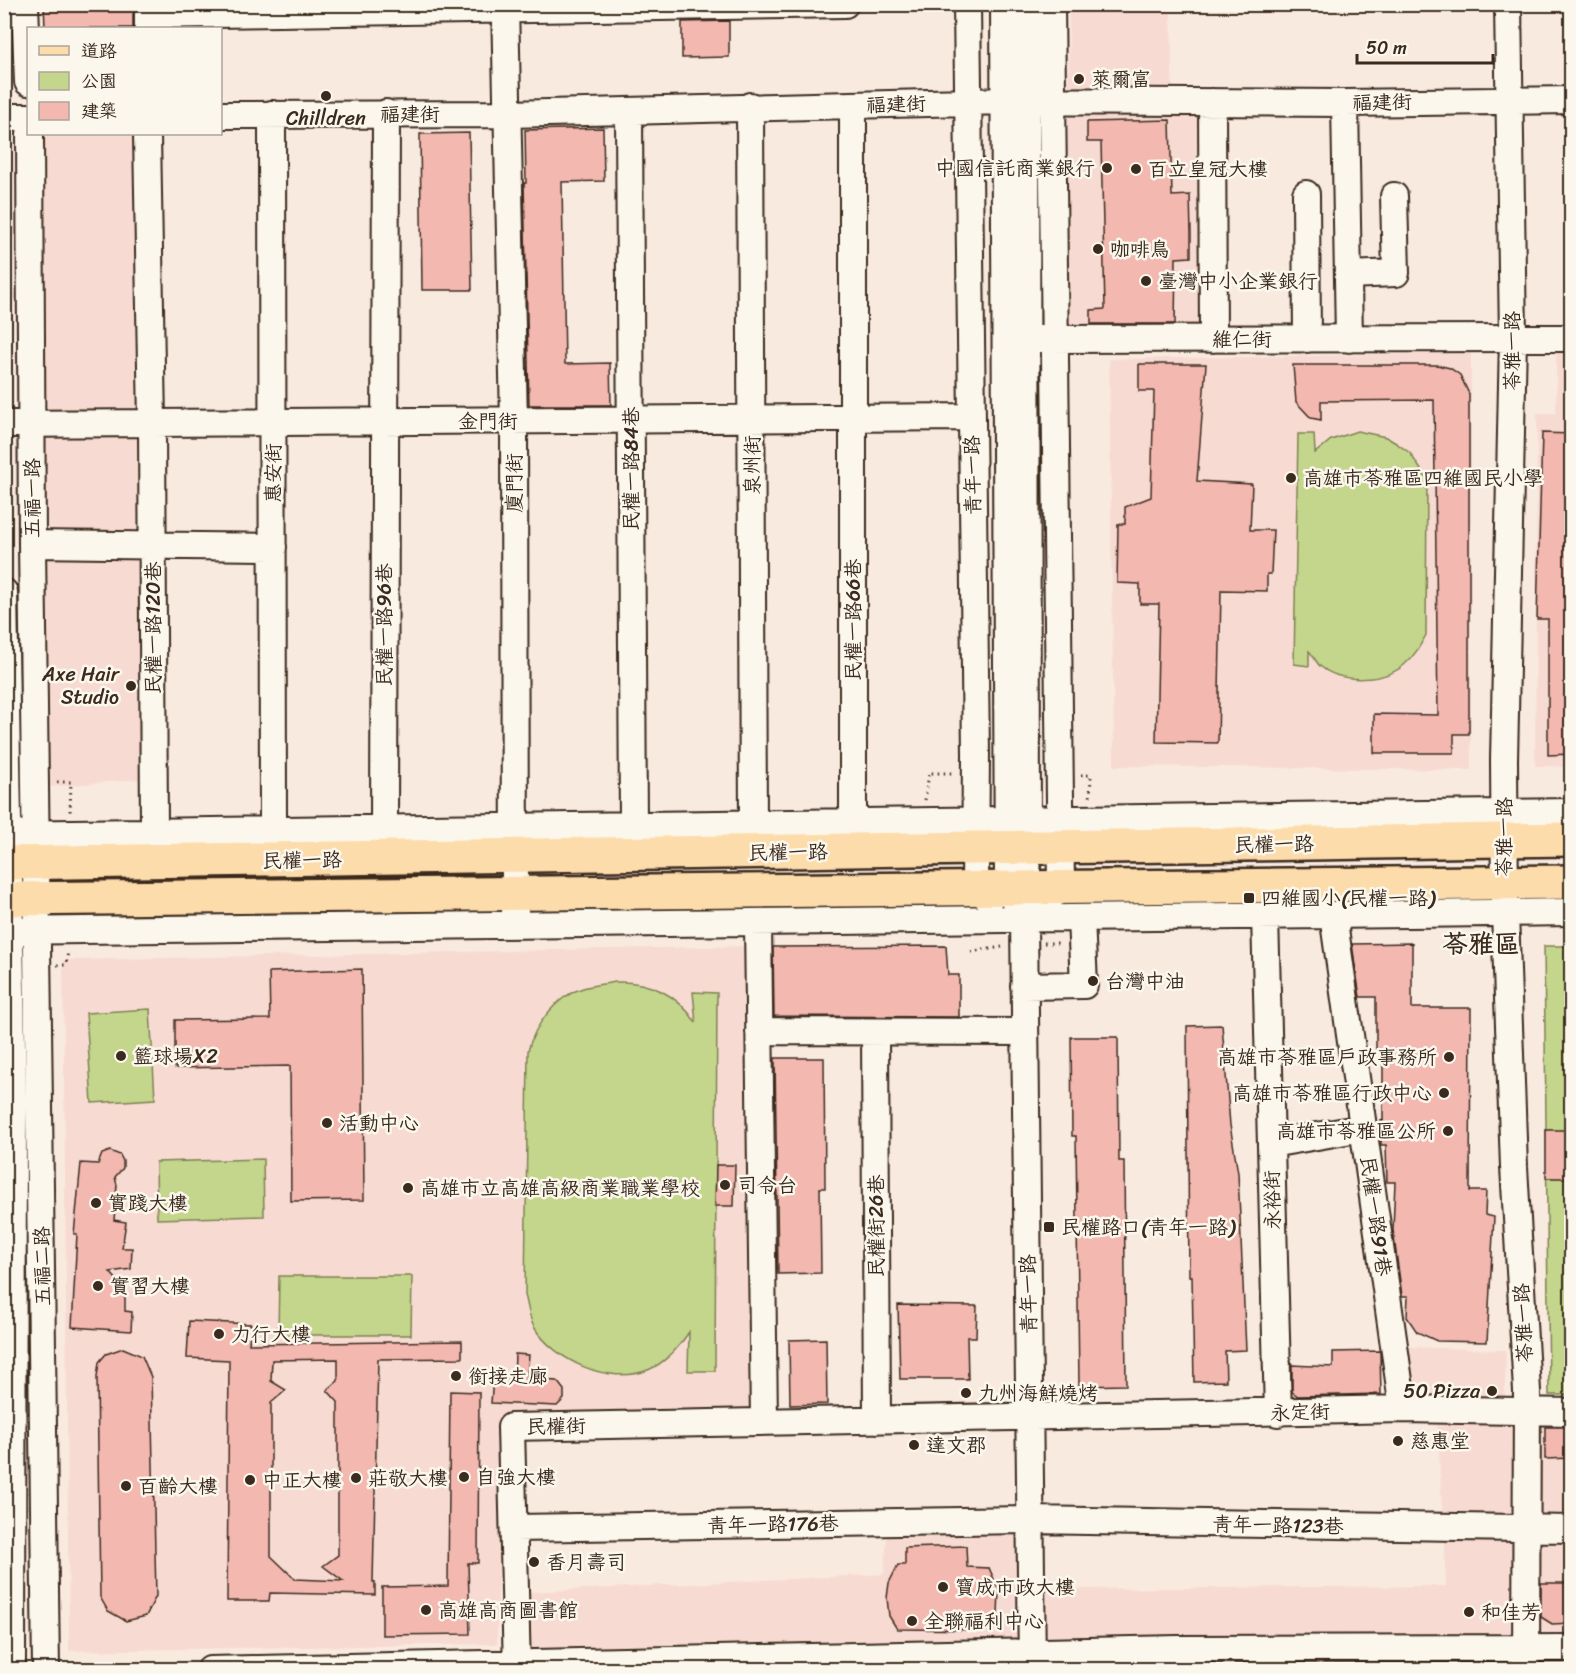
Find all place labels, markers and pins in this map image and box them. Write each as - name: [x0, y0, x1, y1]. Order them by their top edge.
- place label: 萊爾富: [1091, 62, 1151, 97]
- marker: 萊爾富: [1072, 72, 1086, 86]
- marker: Chilldren: [319, 89, 333, 103]
- place label: Chilldren: [286, 101, 366, 136]
- place label: 中國信託商業銀行: [935, 151, 1095, 186]
- place label: 百立皇冠大樓: [1148, 152, 1268, 187]
- marker: 中國信託商業銀行: [1100, 161, 1114, 175]
- marker: 百立皇冠大樓: [1129, 162, 1143, 176]
- place label: 咖啡鳥: [1110, 232, 1170, 267]
- marker: 咖啡鳥: [1091, 242, 1105, 256]
- place label: 臺灣中小企業銀行: [1158, 264, 1318, 299]
- marker: 臺灣中小企業銀行: [1139, 274, 1153, 288]
- place label: 高雄市苓雅區四維國民小學: [1303, 461, 1543, 496]
- marker: 高雄市苓雅區四維國民小學: [1284, 471, 1298, 485]
- place label: Axe Hair Studio: [41, 657, 121, 715]
- marker: Axe Hair Studio: [124, 679, 138, 693]
- place label: 四維國小(民權一路): [1261, 881, 1436, 916]
- marker: 四維國小(民權一路): [1242, 891, 1256, 905]
- place label: 台灣中油: [1105, 964, 1185, 999]
- marker: 台灣中油: [1086, 974, 1100, 988]
- place label: 籃球場X2: [133, 1039, 218, 1074]
- place label: 高雄市苓雅區戶政事務所: [1217, 1040, 1437, 1075]
- marker: 籃球場X2: [114, 1049, 128, 1063]
- marker: 高雄市苓雅區戶政事務所: [1442, 1050, 1456, 1064]
- place label: 高雄市苓雅區行政中心: [1232, 1076, 1432, 1111]
- marker: 高雄市苓雅區行政中心: [1437, 1086, 1451, 1100]
- place label: 活動中心: [339, 1106, 419, 1141]
- place label: 高雄市苓雅區公所: [1276, 1114, 1436, 1149]
- marker: 活動中心: [320, 1116, 334, 1130]
- marker: 高雄市苓雅區公所: [1441, 1124, 1455, 1138]
- place label: 司令台: [737, 1168, 797, 1203]
- place label: 高雄市立高雄高級商業職業學校: [420, 1171, 700, 1206]
- marker: 司令台: [718, 1178, 732, 1192]
- marker: 高雄市立高雄高級商業職業學校: [401, 1181, 415, 1195]
- place label: 實踐大樓: [108, 1186, 188, 1221]
- marker: 實踐大樓: [89, 1196, 103, 1210]
- place label: 民權路口(青年一路): [1061, 1210, 1236, 1245]
- marker: 民權路口(青年一路): [1042, 1220, 1056, 1234]
- place label: 實習大樓: [110, 1269, 190, 1304]
- marker: 實習大樓: [91, 1279, 105, 1293]
- place label: 力行大樓: [231, 1317, 311, 1352]
- marker: 力行大樓: [212, 1327, 226, 1341]
- place label: 銜接走廊: [468, 1359, 548, 1394]
- marker: 銜接走廊: [449, 1369, 463, 1383]
- place label: 50 Pizza: [1403, 1374, 1481, 1409]
- place label: 九州海鮮燒烤: [978, 1376, 1098, 1411]
- marker: 50 Pizza: [1485, 1384, 1499, 1398]
- marker: 九州海鮮燒烤: [959, 1386, 973, 1400]
- place label: 慈惠堂: [1410, 1424, 1470, 1459]
- place label: 達文郡: [926, 1428, 986, 1463]
- marker: 慈惠堂: [1391, 1434, 1405, 1448]
- marker: 達文郡: [907, 1438, 921, 1452]
- place label: 自強大樓: [476, 1460, 556, 1495]
- place label: 莊敬大樓: [368, 1461, 448, 1496]
- place label: 中正大樓: [262, 1463, 342, 1498]
- place label: 百齡大樓: [138, 1469, 218, 1504]
- marker: 自強大樓: [457, 1470, 471, 1484]
- marker: 莊敬大樓: [349, 1471, 363, 1485]
- marker: 中正大樓: [243, 1473, 257, 1487]
- marker: 百齡大樓: [119, 1479, 133, 1493]
- place label: 香月壽司: [546, 1545, 626, 1580]
- marker: 香月壽司: [527, 1555, 541, 1569]
- place label: 寶成市政大樓: [955, 1570, 1075, 1605]
- marker: 寶成市政大樓: [936, 1580, 950, 1594]
- place label: 高雄高商圖書館: [438, 1593, 578, 1628]
- place label: 和佳芳: [1481, 1595, 1541, 1630]
- marker: 高雄高商圖書館: [419, 1603, 433, 1617]
- place label: 全聯福利中心: [924, 1604, 1044, 1639]
- marker: 和佳芳: [1462, 1605, 1476, 1619]
- marker: 全聯福利中心: [905, 1614, 919, 1628]

